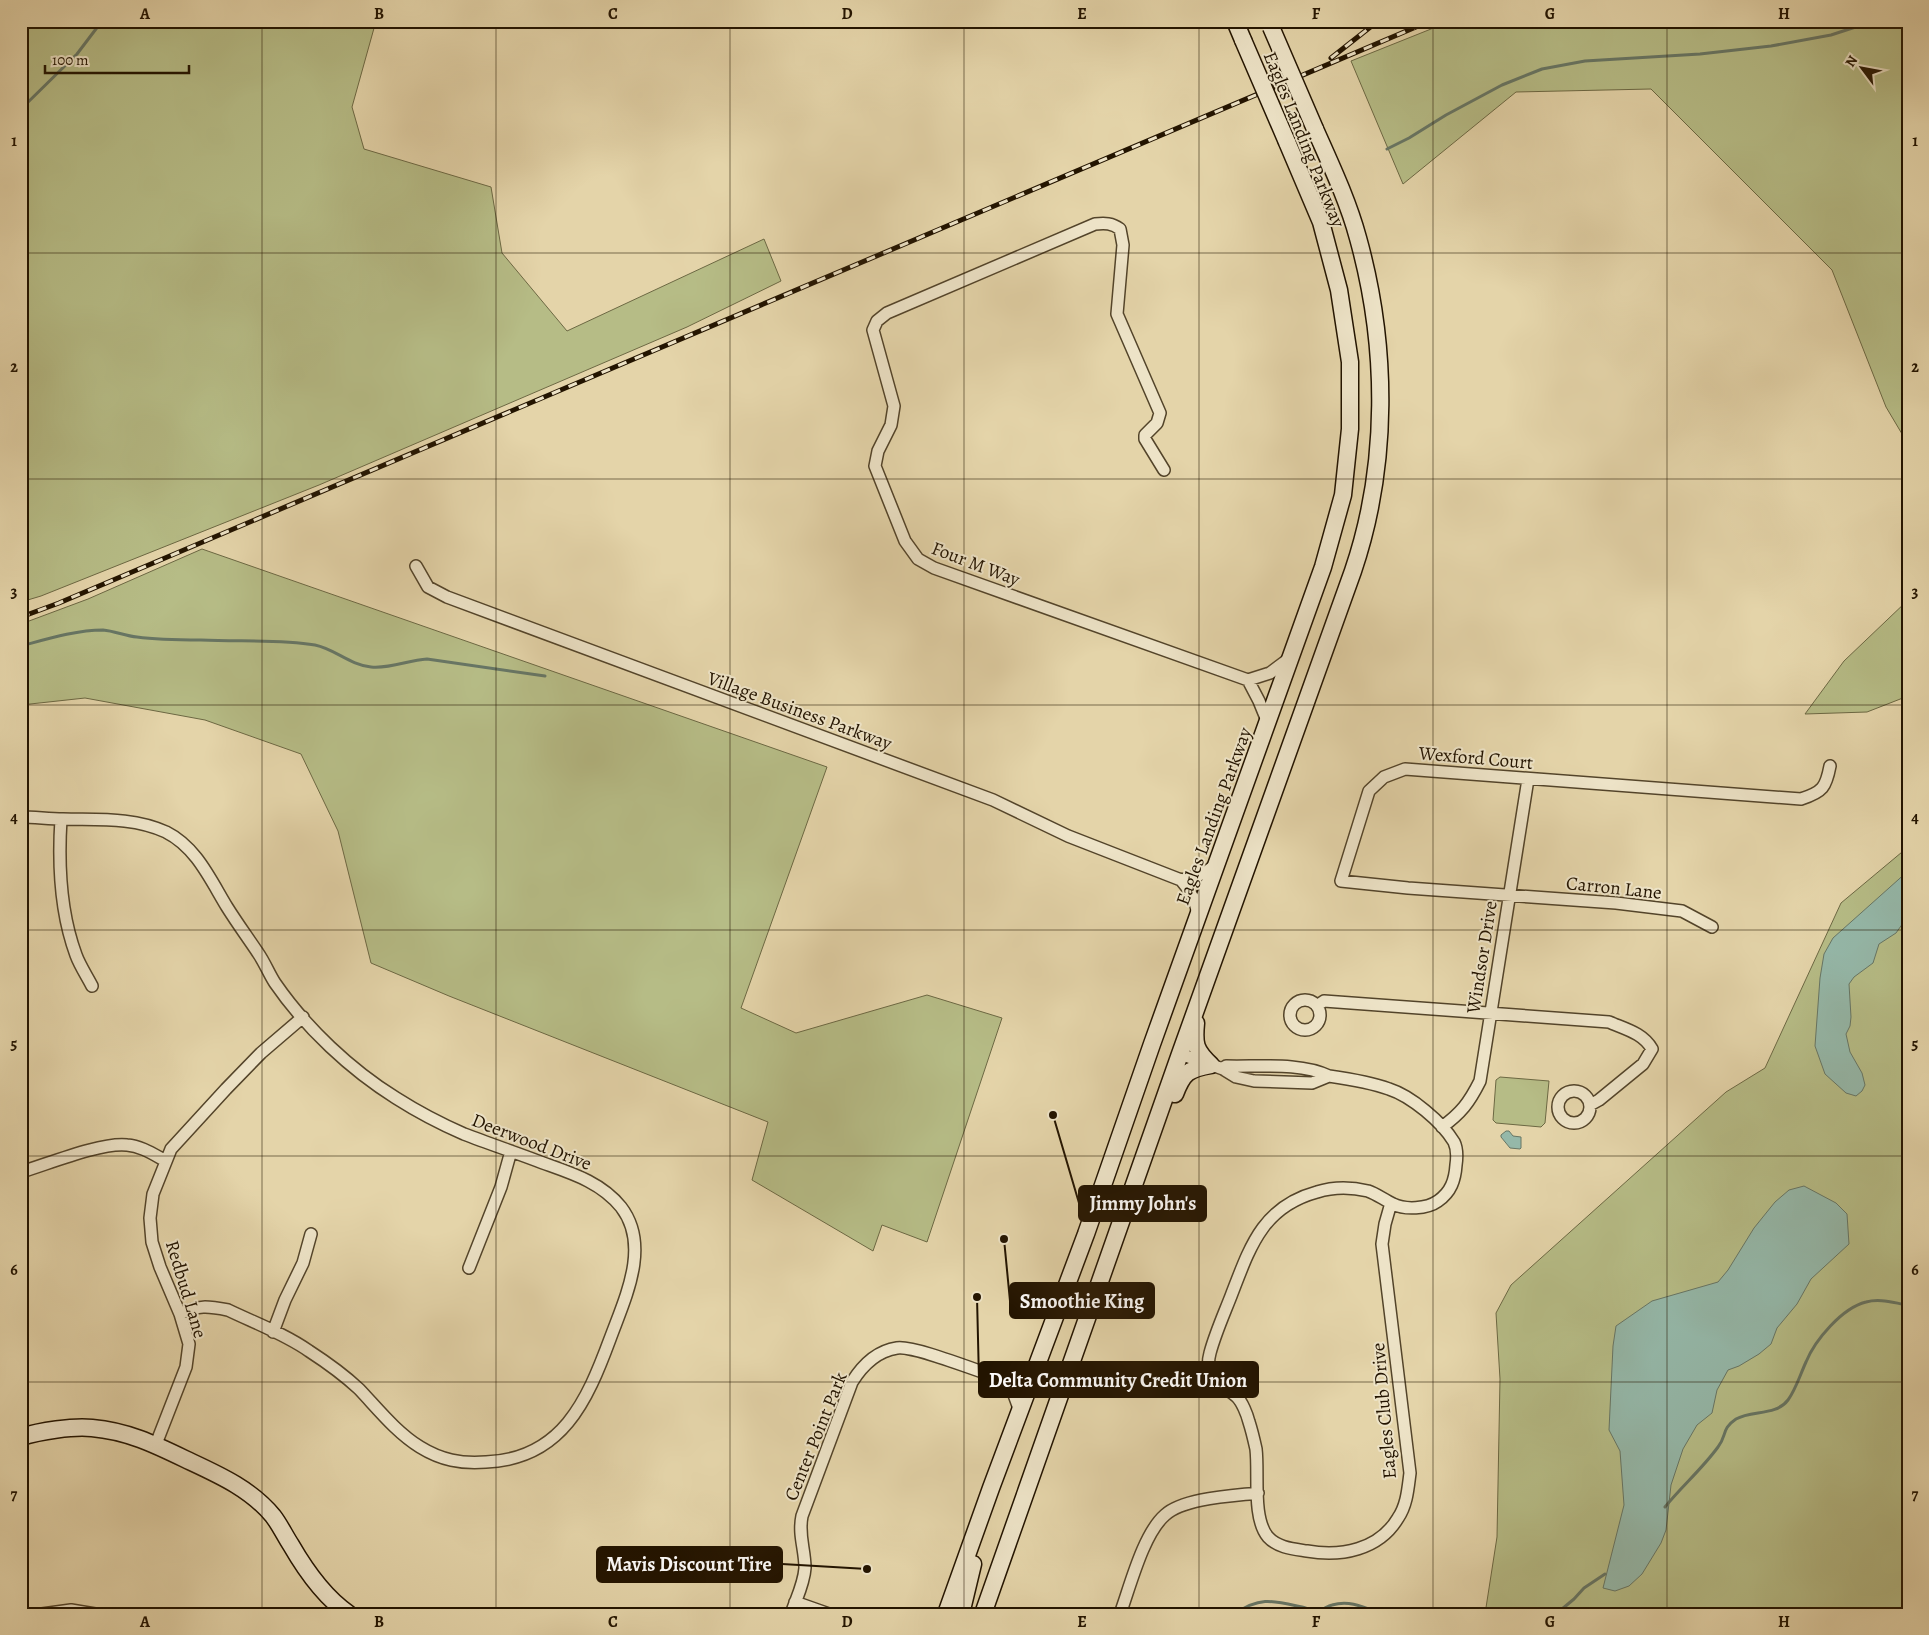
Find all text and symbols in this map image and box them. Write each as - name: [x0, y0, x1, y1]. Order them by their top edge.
- text: A: [139, 3, 151, 25]
- text: B: [374, 3, 384, 25]
- text: C: [608, 3, 618, 25]
- text: D: [841, 3, 853, 25]
- text: E: [1077, 3, 1087, 25]
- text: F: [1312, 3, 1321, 25]
- text: G: [1545, 3, 1555, 25]
- text: H: [1778, 3, 1790, 25]
- scale bar: [45, 42, 189, 74]
- north arrow: [1836, 42, 1886, 92]
- street label: Eagles Landing Parkway: [1257, 48, 1351, 232]
- text: 100 m: [52, 50, 89, 70]
- text: N: [1841, 52, 1862, 71]
- text: 1: [11, 130, 17, 152]
- text: 1: [1912, 130, 1918, 152]
- text: 2: [10, 356, 18, 378]
- text: 2: [1911, 356, 1919, 378]
- street label: Four M Way: [928, 535, 1024, 593]
- text: 3: [11, 581, 18, 603]
- text: 3: [1912, 581, 1919, 603]
- street label: Village Business Parkway: [703, 665, 896, 757]
- street label: Eagles Landing Parkway: [1170, 723, 1258, 909]
- street label: Wexford Court: [1417, 740, 1534, 776]
- text: 4: [10, 807, 18, 829]
- text: 4: [1911, 807, 1919, 829]
- street label: Carron Lane: [1565, 870, 1663, 906]
- street label: Windsor Drive: [1460, 899, 1504, 1016]
- text: 5: [11, 1033, 18, 1055]
- text: 5: [1912, 1033, 1919, 1055]
- street label: Deerwood Drive: [468, 1107, 595, 1177]
- callout: Jimmy John's: [1079, 1186, 1206, 1221]
- text: Jimmy John's: [1089, 1190, 1197, 1217]
- street label: Redbud Lane: [159, 1237, 213, 1341]
- text: 6: [10, 1259, 18, 1281]
- text: 6: [1911, 1259, 1919, 1281]
- callout: Smoothie King: [1010, 1283, 1154, 1318]
- text: Smoothie King: [1020, 1288, 1145, 1315]
- street label: Eagles Club Drive: [1365, 1342, 1403, 1480]
- callout: Delta Community Credit Union: [979, 1362, 1258, 1397]
- text: Delta Community Credit Union: [989, 1367, 1247, 1394]
- street label: Center Point Park: [778, 1368, 854, 1505]
- text: 7: [11, 1484, 18, 1506]
- text: 7: [1912, 1484, 1919, 1506]
- callout: Mavis Discount Tire: [597, 1547, 782, 1582]
- text: Mavis Discount Tire: [606, 1551, 772, 1578]
- text: A: [139, 1611, 151, 1633]
- text: B: [374, 1611, 384, 1633]
- text: C: [608, 1611, 618, 1633]
- text: D: [841, 1611, 853, 1633]
- text: E: [1077, 1611, 1087, 1633]
- text: F: [1312, 1611, 1321, 1633]
- text: G: [1545, 1611, 1555, 1633]
- text: H: [1778, 1611, 1790, 1633]

